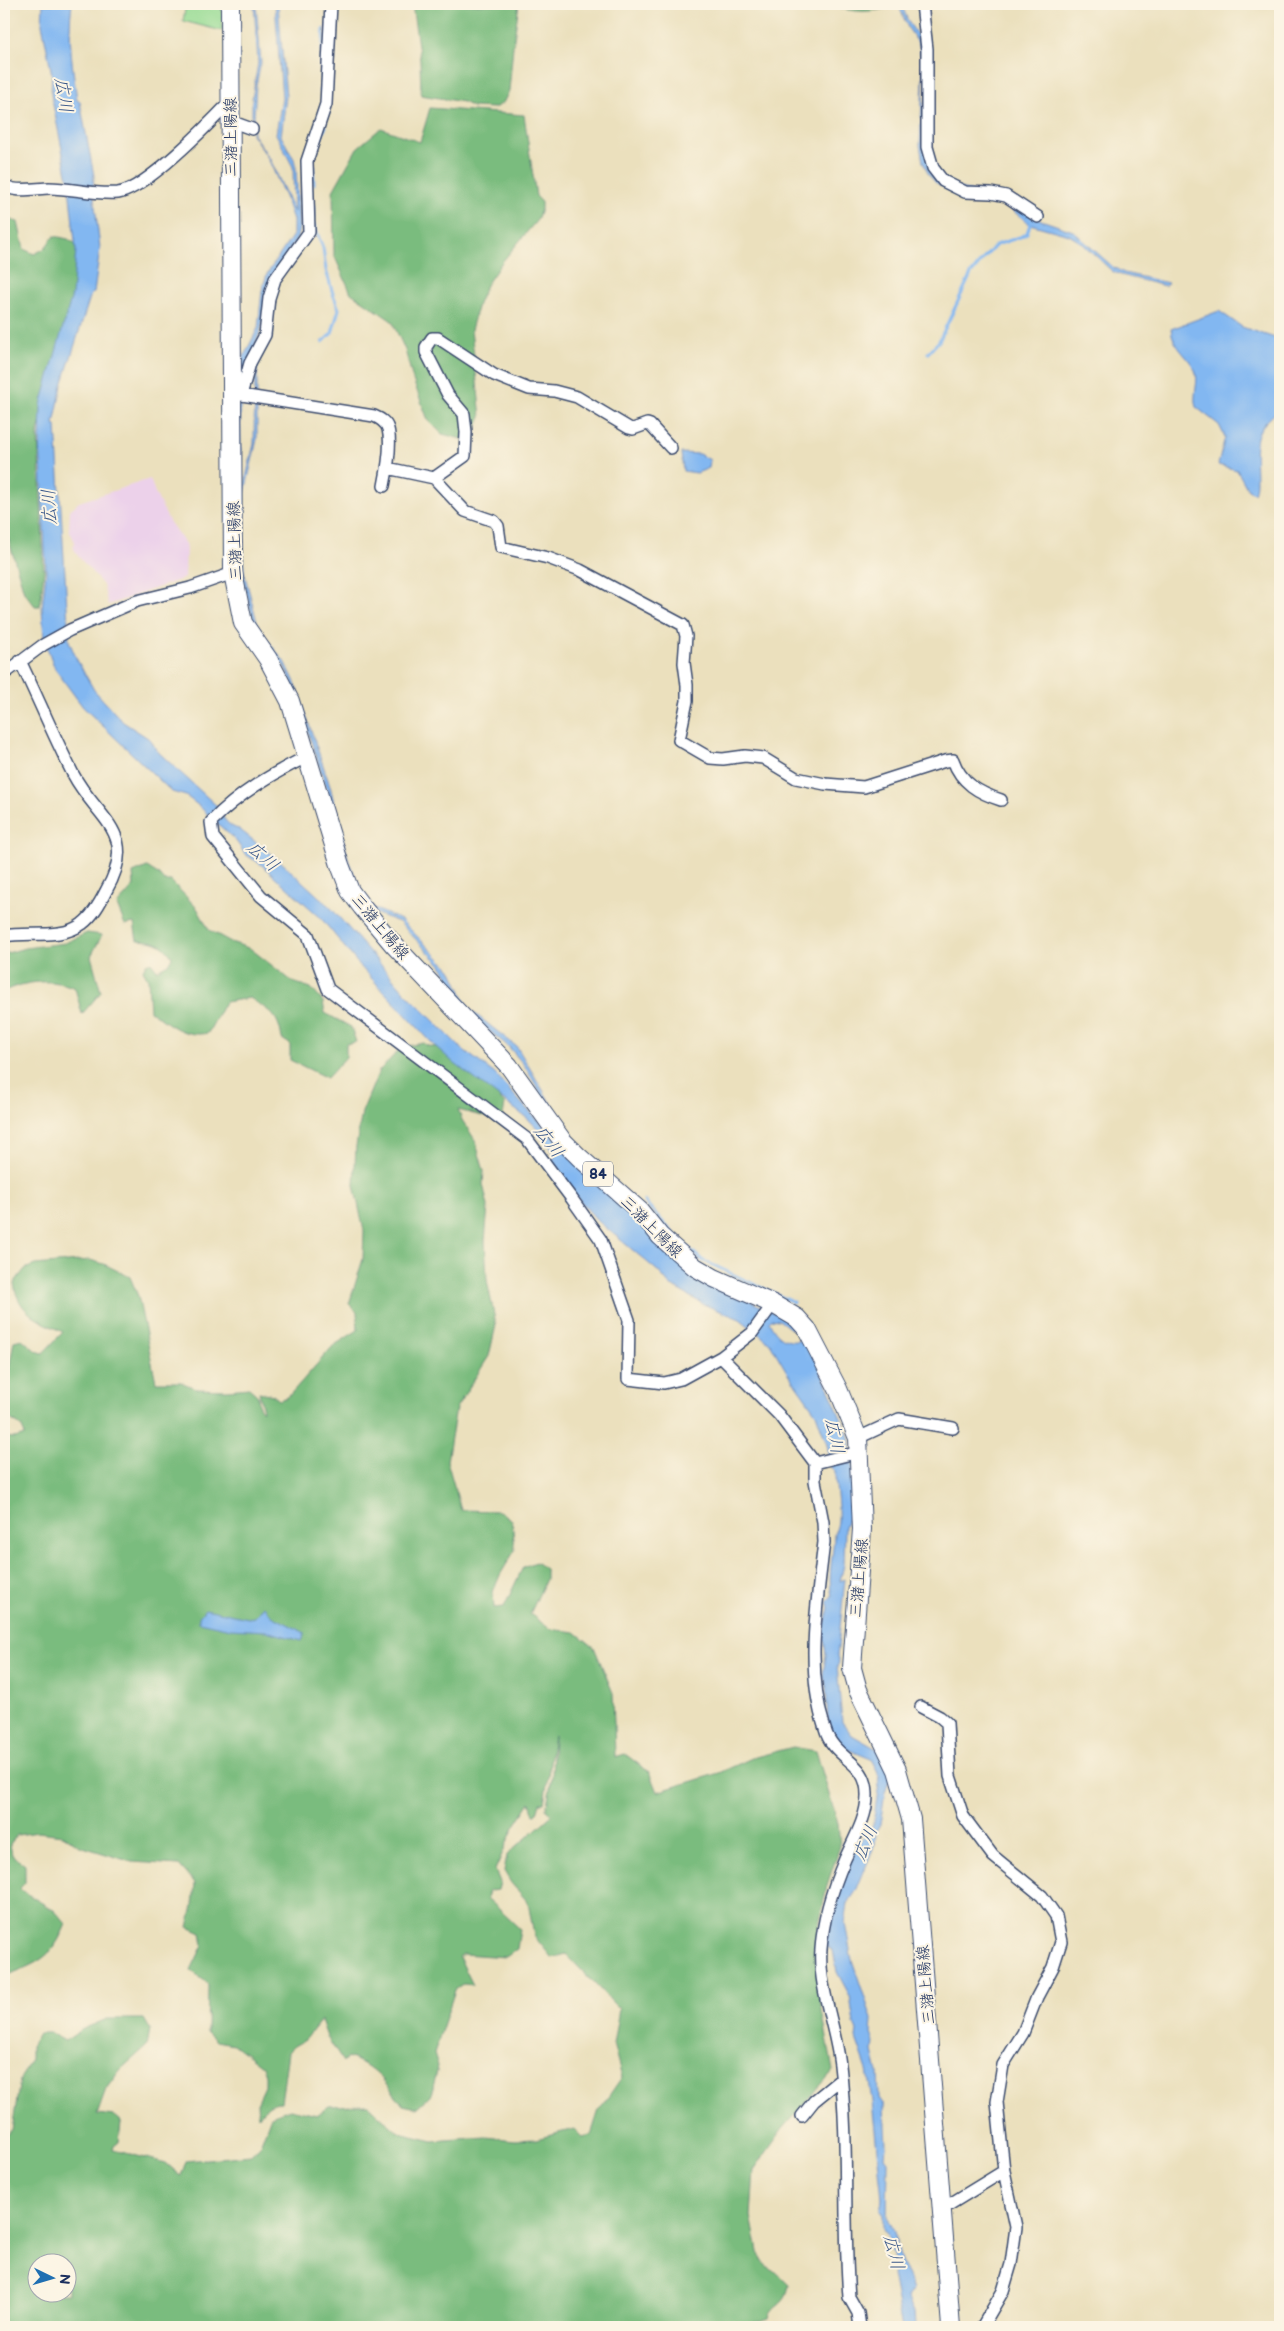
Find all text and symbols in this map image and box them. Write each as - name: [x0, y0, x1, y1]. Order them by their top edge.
- water label: 広川: [50, 76, 77, 114]
- street label: 三潴上陽線: [222, 97, 241, 177]
- water label: 広川: [38, 488, 61, 525]
- street label: 三潴上陽線: [225, 501, 246, 581]
- water label: 広川: [242, 837, 283, 876]
- street label: 三潴上陽線: [347, 890, 413, 964]
- water label: 広川: [529, 1121, 568, 1162]
- road number: 84: [583, 1162, 613, 1186]
- street label: 三潴上陽線: [616, 1192, 686, 1262]
- water label: 広川: [821, 1416, 848, 1456]
- street label: 三潴上陽線: [847, 1537, 872, 1619]
- water label: 広川: [849, 1823, 882, 1864]
- street label: 三潴上陽線: [914, 1944, 939, 2026]
- water label: 広川: [879, 2232, 908, 2272]
- north arrow: [28, 2254, 78, 2304]
- text: N: [56, 2273, 73, 2285]

